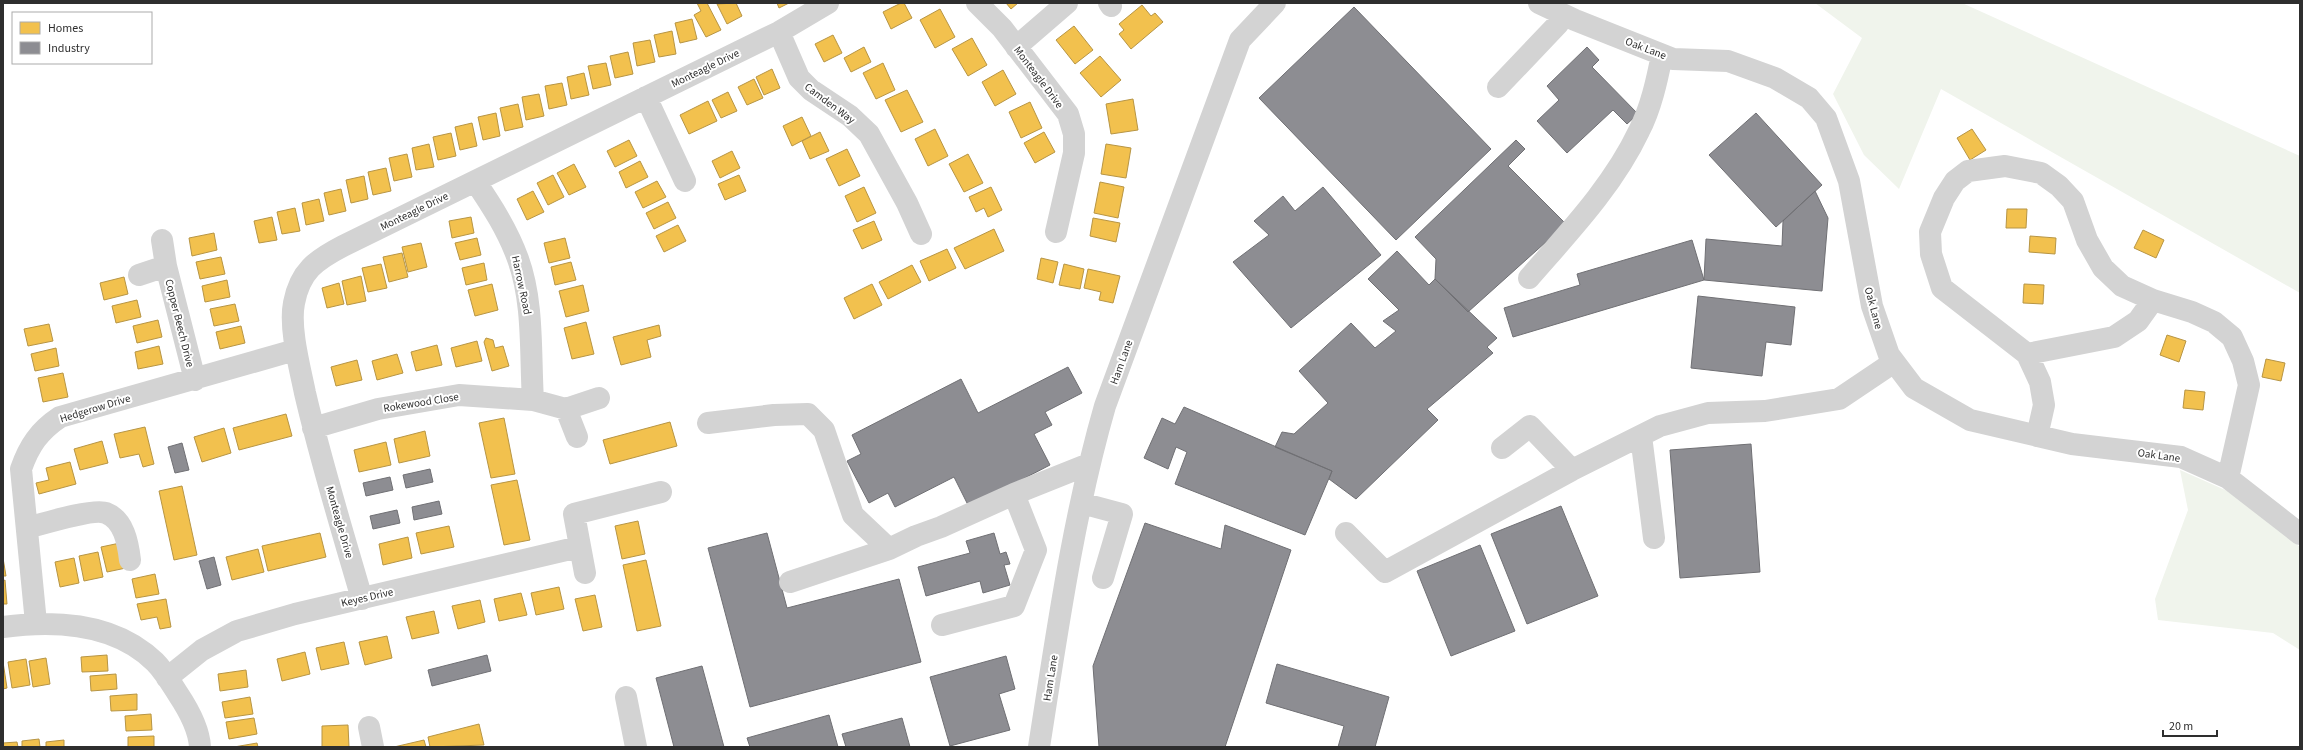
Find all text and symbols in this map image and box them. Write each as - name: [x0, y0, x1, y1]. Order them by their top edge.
- legend: [12, 12, 152, 64]
- text: Homes: [48, 20, 83, 37]
- street label: Oak Lane: [1623, 34, 1669, 63]
- text: Industry: [48, 40, 90, 57]
- street label: Monteagle Drive: [1010, 43, 1067, 112]
- street label: Monteagle Drive: [669, 45, 742, 91]
- street label: Camden Way: [801, 79, 858, 127]
- street label: Monteagle Drive: [378, 188, 451, 234]
- street label: Harrow Road: [508, 254, 535, 316]
- street label: Copper Beech Drive: [161, 277, 198, 369]
- street label: Oak Lane: [1861, 285, 1886, 331]
- street label: Ham Lane: [1106, 337, 1137, 387]
- street label: Rokewood Close: [382, 389, 460, 416]
- street label: Hedgerow Drive: [58, 390, 133, 426]
- street label: Oak Lane: [2137, 445, 2182, 466]
- street label: Monteagle Drive: [322, 484, 357, 560]
- street label: Keyes Drive: [340, 584, 395, 611]
- street label: Ham Lane: [1039, 653, 1062, 702]
- scale bar: [2163, 712, 2217, 738]
- text: 20 m: [2169, 718, 2193, 735]

